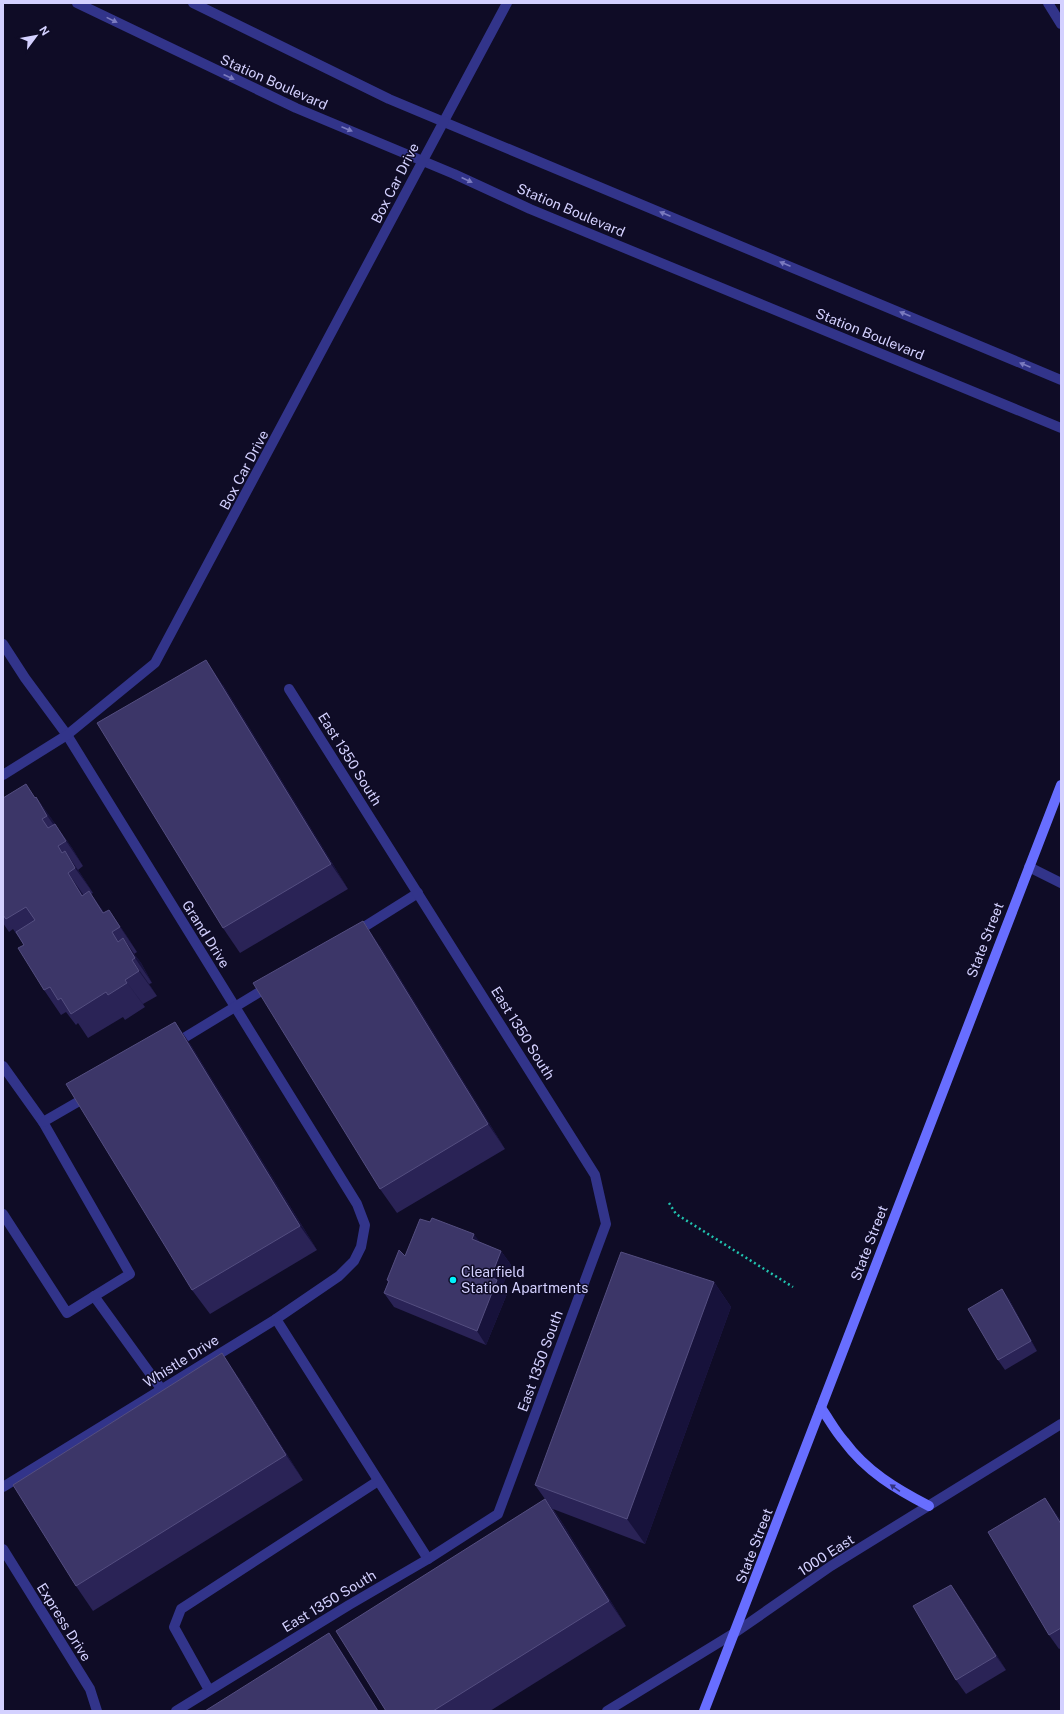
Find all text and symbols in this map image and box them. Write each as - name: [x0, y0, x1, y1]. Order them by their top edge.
- north arrow: [16, 16, 56, 56]
- one-way arrow: [106, 17, 117, 23]
- text: N: [37, 24, 52, 38]
- street label: Station Boulevard: [218, 51, 330, 113]
- one-way arrow: [223, 74, 234, 80]
- one-way arrow: [342, 127, 354, 133]
- street label: Box Car Drive: [368, 140, 422, 226]
- one-way arrow: [462, 177, 473, 183]
- street label: Station Boulevard: [515, 180, 627, 240]
- one-way arrow: [660, 211, 671, 217]
- one-way arrow: [780, 261, 791, 267]
- street label: Station Boulevard: [813, 305, 927, 363]
- one-way arrow: [899, 311, 911, 317]
- one-way arrow: [1019, 361, 1031, 368]
- street label: Box Car Drive: [216, 427, 272, 513]
- street label: East 1350 South: [315, 710, 385, 808]
- street label: Grand Drive: [179, 897, 233, 971]
- street label: State Street: [963, 900, 1007, 980]
- street label: East 1350 South: [488, 984, 558, 1082]
- street label: State Street: [847, 1203, 891, 1283]
- place label: Clearfield Station Apartments: [461, 1264, 588, 1296]
- marker: Clearfield Station Apartments: [448, 1275, 458, 1285]
- street label: East 1350 South: [514, 1308, 566, 1414]
- street label: Whistle Drive: [140, 1331, 222, 1391]
- one-way arrow: [889, 1484, 900, 1492]
- street label: State Street: [732, 1506, 776, 1586]
- street label: 1000 East: [795, 1531, 857, 1579]
- street label: East 1350 South: [279, 1567, 379, 1635]
- street label: Express Drive: [34, 1580, 94, 1664]

